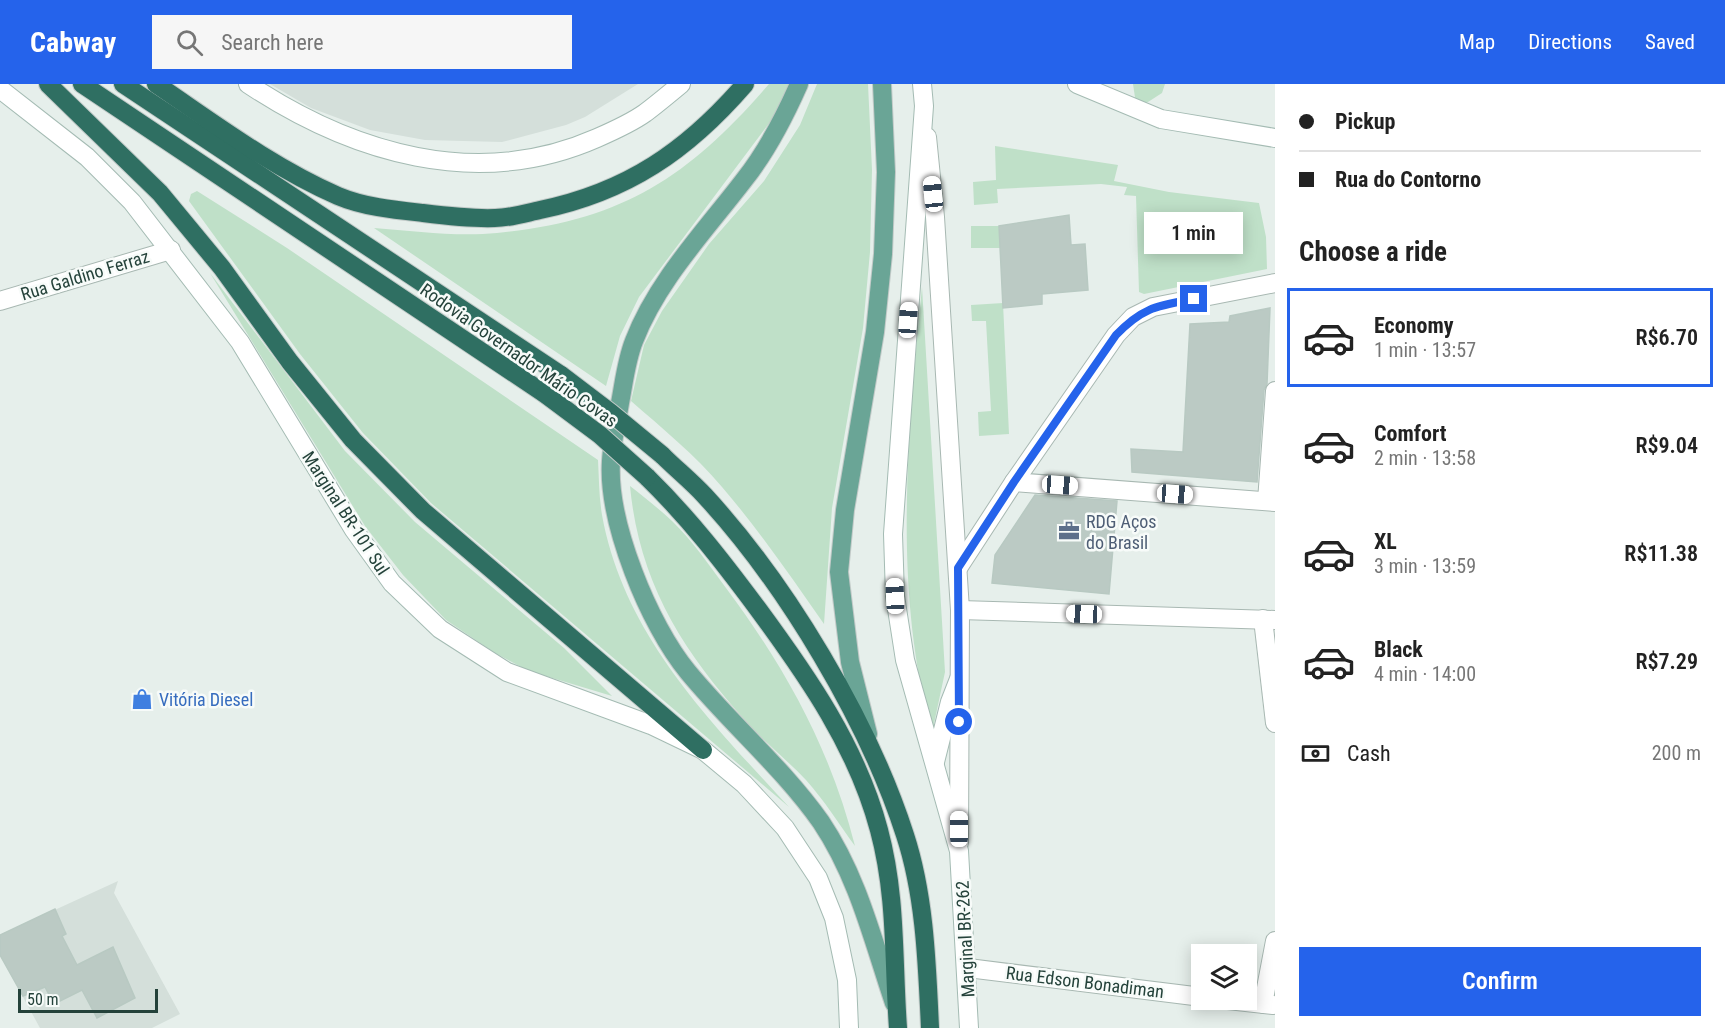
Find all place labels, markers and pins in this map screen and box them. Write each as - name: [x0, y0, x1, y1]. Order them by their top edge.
- place label: RDG Aços do Brasil: [1086, 511, 1157, 553]
- office icon: RDG Aços do Brasil: [1057, 519, 1081, 543]
- shop icon: Vitória Diesel: [130, 687, 154, 711]
- place label: Vitória Diesel: [159, 689, 253, 710]

